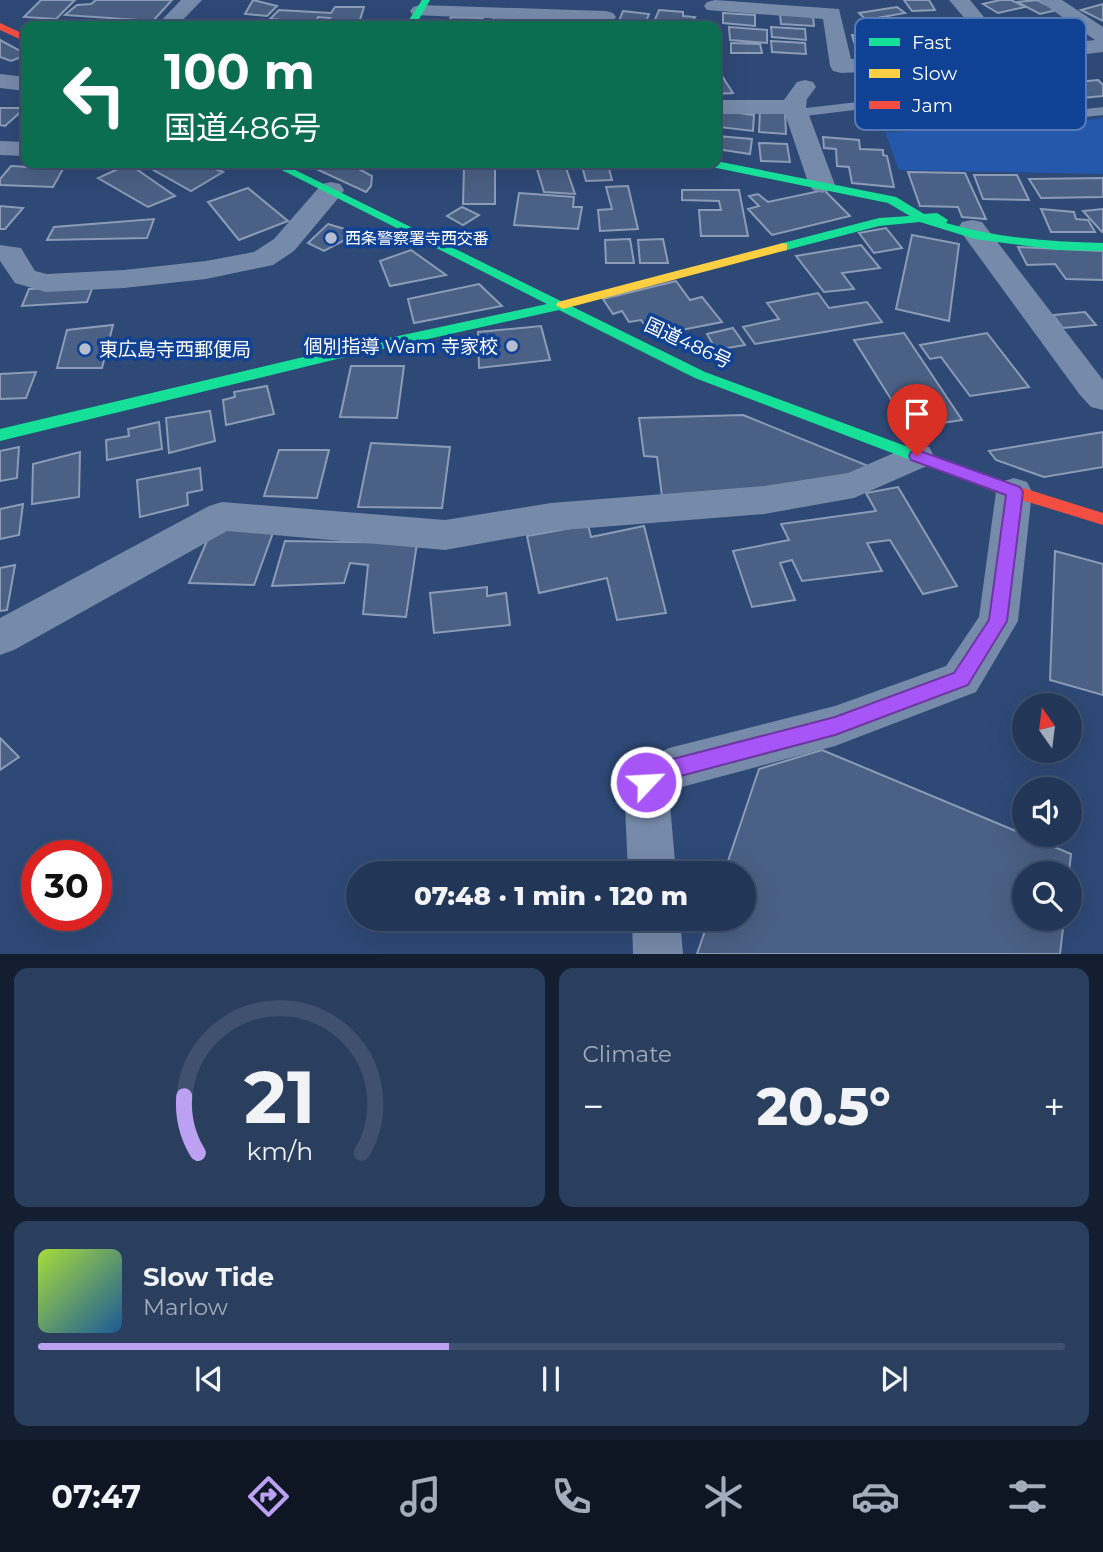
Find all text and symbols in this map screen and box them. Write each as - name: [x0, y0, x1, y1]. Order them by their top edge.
- legend: [855, 18, 1086, 130]
- text: Fast: [912, 31, 952, 54]
- text: 100 m: [164, 42, 315, 101]
- icon: left: [49, 49, 140, 140]
- text: Slow: [912, 62, 957, 85]
- text: Jam: [911, 94, 953, 117]
- text: 国道486号: [164, 108, 321, 147]
- place label: 西条警察署寺西交番: [345, 229, 489, 248]
- marker: 西条警察署寺西交番: [323, 230, 339, 246]
- street label: 国道486号: [641, 313, 735, 373]
- place label: 個別指導 Wam 寺家校: [304, 335, 498, 358]
- place label: 東広島寺西郵便局: [99, 338, 251, 361]
- marker: 個別指導 Wam 寺家校: [504, 338, 520, 354]
- marker: 東広島寺西郵便局: [77, 341, 93, 357]
- pin: [887, 384, 947, 456]
- icon: arrive: [898, 395, 936, 433]
- north arrow: [1012, 693, 1082, 763]
- map controls: [1012, 693, 1082, 931]
- position arrow: [609, 745, 683, 819]
- button: sound: [1012, 777, 1082, 847]
- speed limit sign: 30: [21, 840, 112, 931]
- button: search: [1012, 861, 1082, 931]
- text: 07:48 · 1 min · 120 m: [414, 880, 688, 912]
- text: Climate: [583, 1040, 672, 1068]
- text: 21: [244, 1054, 315, 1142]
- text: 20.5°: [757, 1075, 891, 1138]
- text: −: [583, 1083, 604, 1130]
- text: +: [1043, 1083, 1065, 1130]
- text: km/h: [246, 1136, 313, 1166]
- text: Slow Tide: [143, 1261, 274, 1293]
- text: Marlow: [143, 1293, 228, 1321]
- icon: previous: [190, 1360, 228, 1398]
- icon: pause: [532, 1360, 570, 1398]
- icon: next: [875, 1360, 913, 1398]
- icon: directions: [244, 1472, 293, 1521]
- icon: music: [396, 1472, 445, 1521]
- icon: phone: [547, 1472, 596, 1521]
- icon: climate: [699, 1472, 748, 1521]
- icon: car: [851, 1472, 900, 1521]
- icon: filters: [1003, 1472, 1052, 1521]
- text: 07:47: [51, 1477, 141, 1516]

